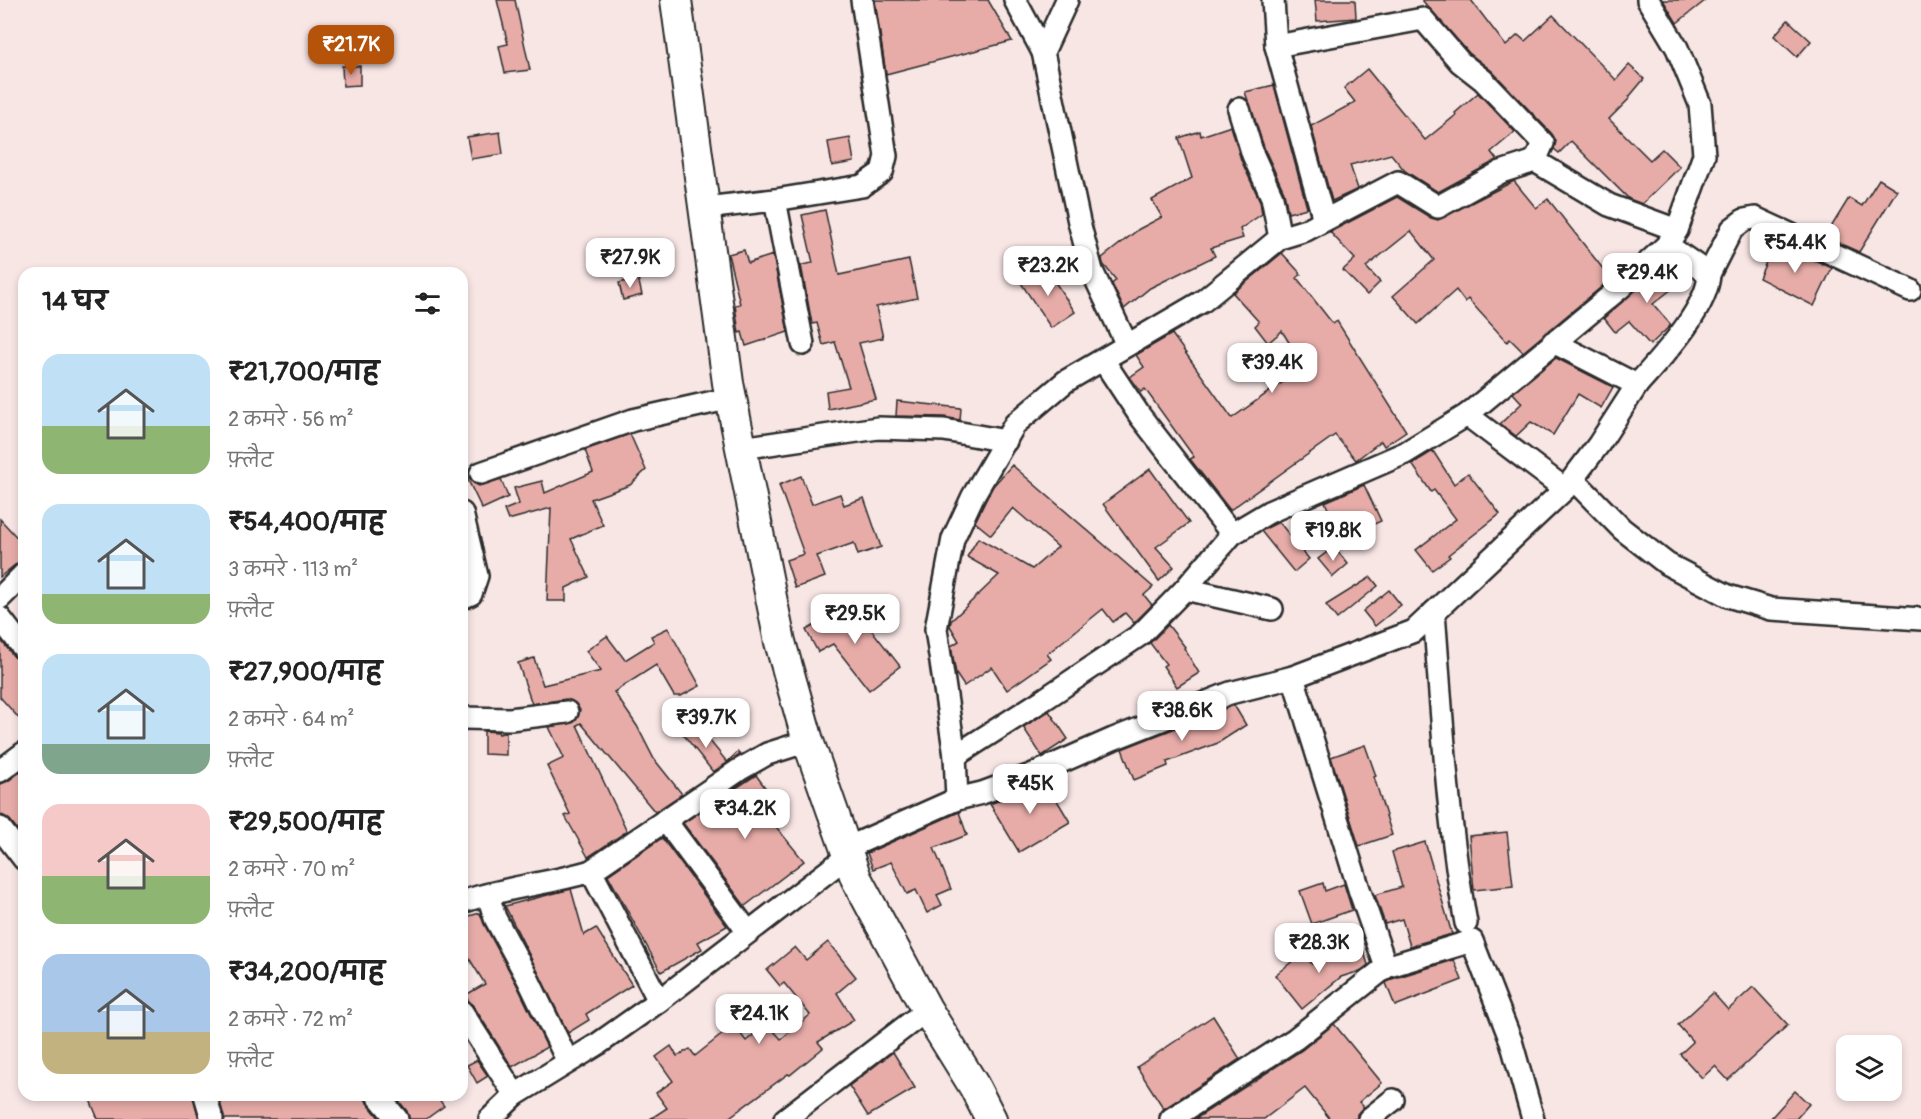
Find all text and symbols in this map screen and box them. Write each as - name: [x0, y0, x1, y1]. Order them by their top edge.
- pin: ₹21.7K: [302, 25, 400, 76]
- text: ₹21.7K: [322, 32, 380, 57]
- pin: ₹54.4K: [1746, 223, 1844, 274]
- text: ₹54.4K: [1764, 230, 1826, 255]
- pin: ₹27.9K: [581, 238, 679, 289]
- text: ₹27.9K: [600, 245, 660, 270]
- pin: ₹23.2K: [999, 246, 1097, 297]
- text: ₹23.2K: [1017, 253, 1079, 278]
- pin: ₹29.4K: [1598, 253, 1696, 304]
- text: ₹29.4K: [1616, 260, 1678, 285]
- text: 14 घर: [42, 286, 108, 318]
- icon: filters: [411, 287, 444, 320]
- pin: ₹39.4K: [1223, 343, 1321, 394]
- text: ₹39.4K: [1241, 350, 1303, 375]
- text: ₹21,700/माह: [228, 356, 379, 388]
- icon: home: [90, 378, 162, 450]
- text: 2 कमरे · 56 m²: [228, 407, 354, 432]
- text: फ़्लैट: [228, 448, 274, 473]
- text: ₹54,400/माह: [228, 506, 385, 538]
- pin: ₹19.8K: [1284, 511, 1382, 562]
- text: ₹19.8K: [1305, 518, 1361, 543]
- icon: home: [90, 528, 162, 600]
- text: 3 कमरे · 113 m²: [228, 557, 358, 582]
- pin: ₹29.5K: [806, 594, 904, 645]
- text: फ़्लैट: [228, 598, 274, 623]
- text: ₹29.5K: [825, 601, 885, 626]
- text: ₹27,900/माह: [228, 656, 382, 688]
- icon: home: [90, 678, 162, 750]
- pin: ₹38.6K: [1133, 691, 1231, 742]
- pin: ₹39.7K: [657, 698, 755, 749]
- text: ₹38.6K: [1151, 698, 1213, 723]
- text: ₹39.7K: [676, 705, 736, 730]
- text: 2 कमरे · 64 m²: [228, 707, 354, 732]
- text: फ़्लैट: [228, 748, 274, 773]
- pin: ₹45K: [994, 764, 1066, 815]
- text: ₹45K: [1007, 771, 1053, 796]
- pin: ₹34.2K: [696, 789, 794, 840]
- text: ₹34.2K: [714, 796, 776, 821]
- text: ₹29,500/माह: [228, 806, 383, 838]
- icon: home: [90, 828, 162, 900]
- text: 2 कमरे · 70 m²: [228, 857, 355, 882]
- text: फ़्लैट: [228, 898, 274, 923]
- pin: ₹28.3K: [1270, 923, 1368, 974]
- text: ₹28.3K: [1289, 930, 1349, 955]
- text: ₹34,200/माह: [228, 956, 385, 988]
- icon: home: [90, 978, 162, 1050]
- pin: ₹24.1K: [710, 994, 808, 1045]
- text: ₹24.1K: [729, 1001, 789, 1026]
- text: 2 कमरे · 72 m²: [228, 1007, 353, 1032]
- map controls: [1836, 1035, 1902, 1101]
- button: layers: [1836, 1035, 1902, 1101]
- text: फ़्लैट: [228, 1048, 274, 1073]

